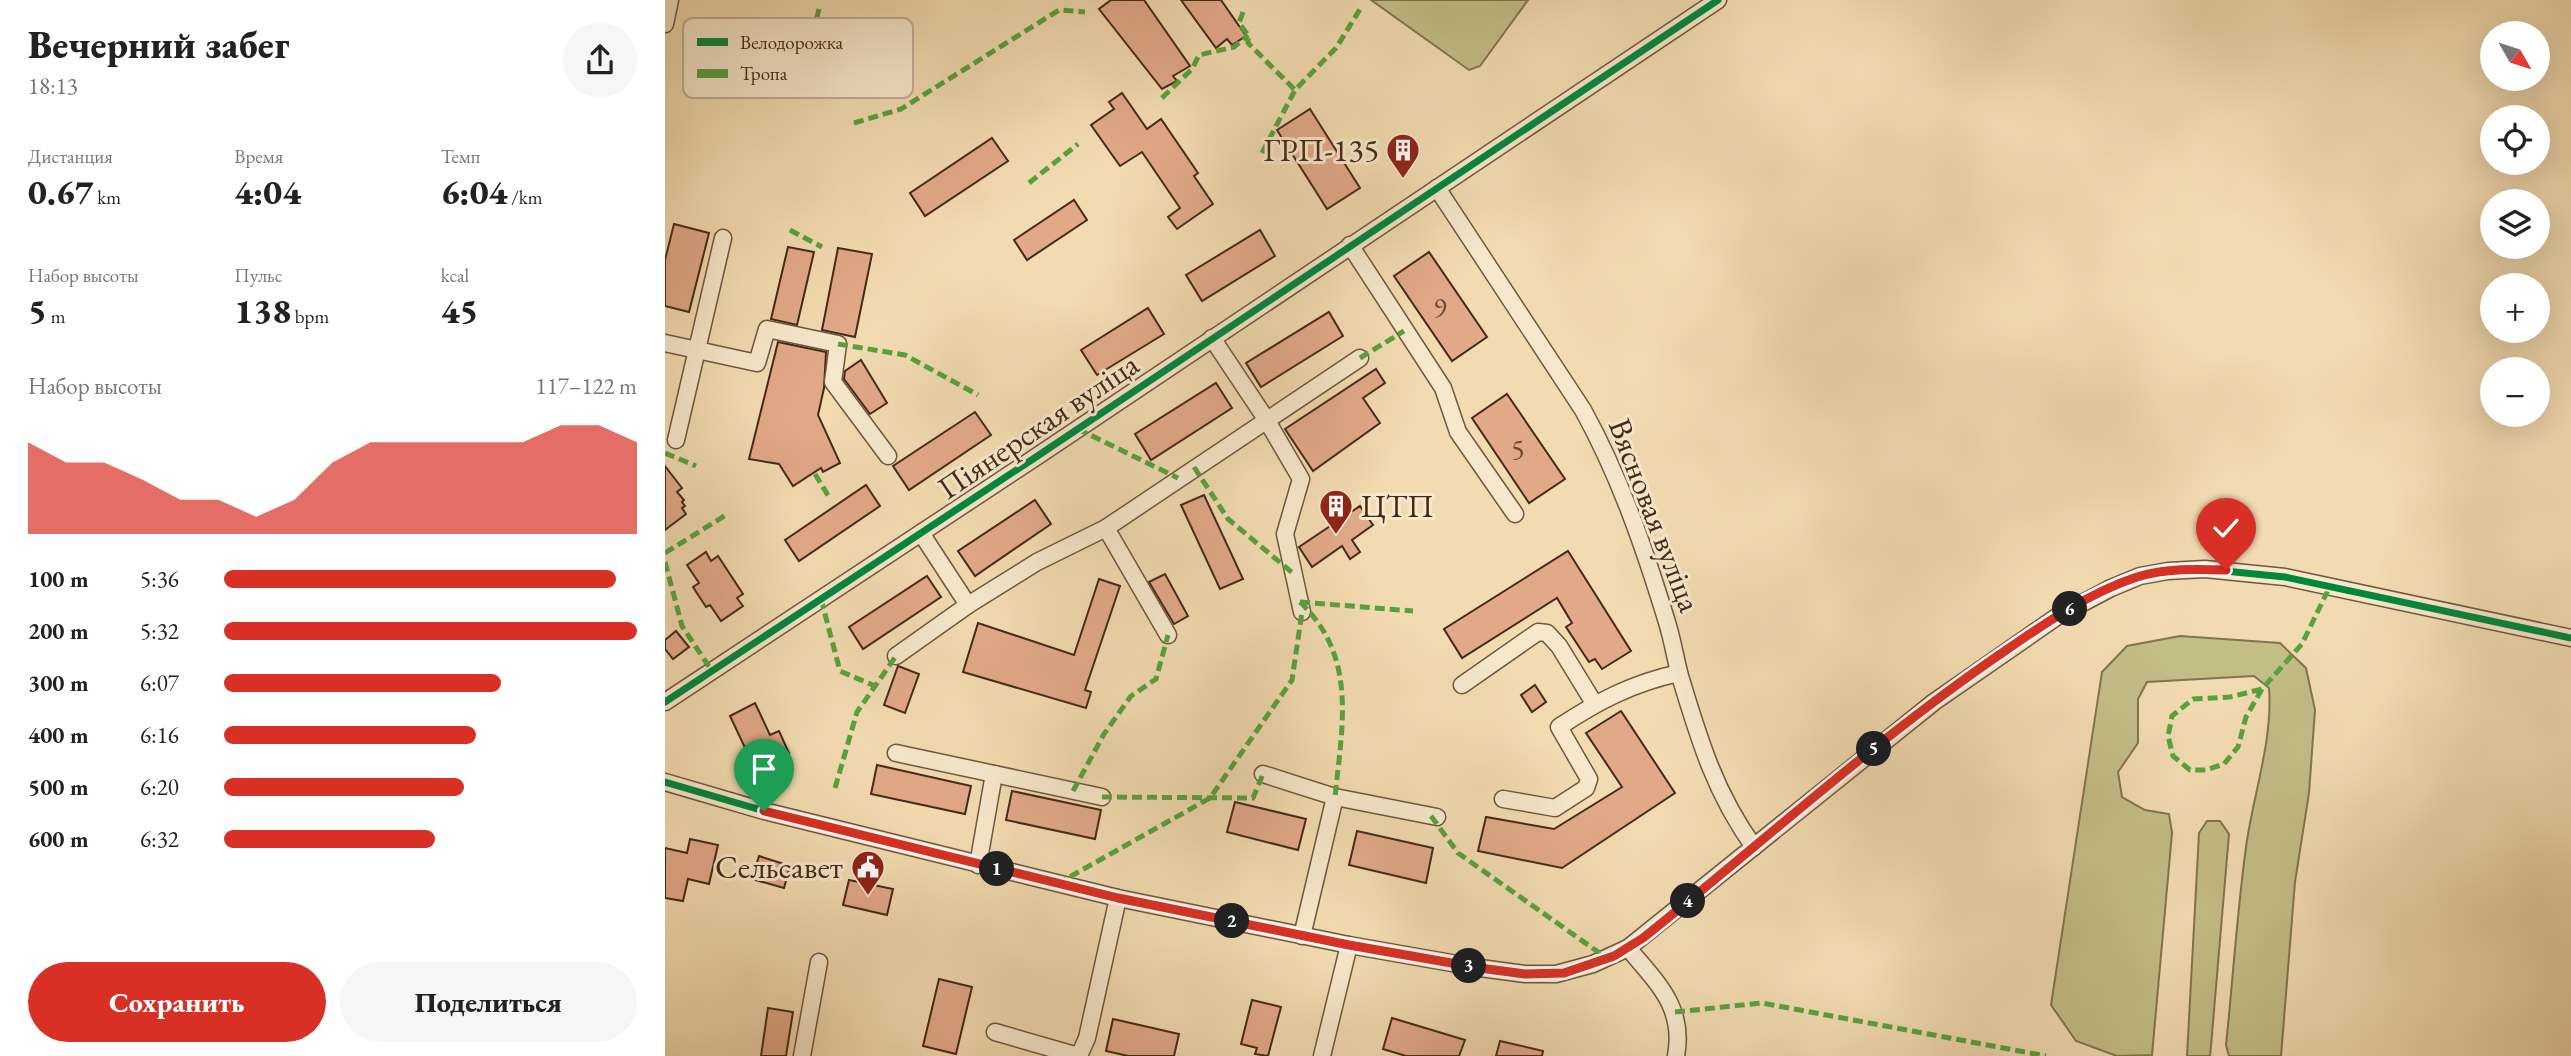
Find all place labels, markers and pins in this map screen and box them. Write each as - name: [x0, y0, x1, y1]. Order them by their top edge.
- place label: ГРП-135: [1263, 129, 1379, 171]
- building icon: ГРП-135: [1384, 131, 1422, 180]
- place label: ЦТП: [1361, 485, 1434, 527]
- building icon: ЦТП: [1317, 487, 1355, 536]
- pin: [2196, 498, 2256, 570]
- pin: 6: [2053, 592, 2087, 626]
- pin: 5: [1857, 732, 1891, 766]
- pin: [734, 739, 794, 811]
- place label: Сельсавет: [715, 846, 843, 888]
- public building icon: Сельсавет: [849, 848, 887, 897]
- pin: 1: [979, 852, 1015, 886]
- pin: 4: [1671, 884, 1705, 918]
- pin: 2: [1215, 904, 1249, 939]
- pin: 3: [1451, 948, 1487, 984]

